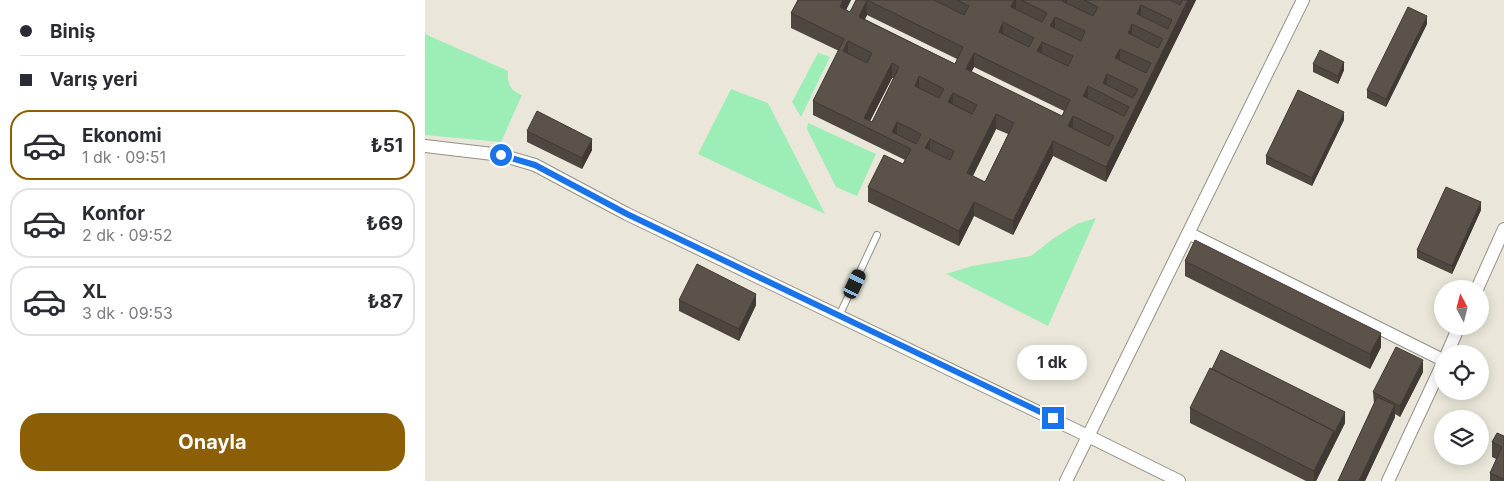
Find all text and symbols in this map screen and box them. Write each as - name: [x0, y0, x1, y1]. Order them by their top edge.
- text: Biniş: [50, 20, 95, 43]
- text: Varış yeri: [50, 68, 138, 91]
- icon: car: [22, 123, 67, 168]
- text: Ekonomi: [82, 124, 162, 147]
- text: ₺51: [370, 134, 403, 157]
- route start: [490, 144, 512, 166]
- text: 1 dk · 09:51: [82, 147, 166, 167]
- icon: car: [22, 201, 67, 246]
- text: Konfor: [82, 202, 145, 225]
- text: ₺69: [366, 212, 403, 235]
- text: 2 dk · 09:52: [82, 225, 173, 245]
- car: [841, 267, 868, 301]
- icon: car: [22, 279, 67, 324]
- text: XL: [82, 280, 107, 303]
- north arrow: [1434, 280, 1489, 335]
- map controls: [1434, 280, 1489, 465]
- text: ₺87: [367, 290, 403, 313]
- text: 3 dk · 09:53: [82, 303, 173, 323]
- button: locate: [1434, 345, 1489, 400]
- callout: 1 dk: [1018, 346, 1088, 380]
- text: 1 dk: [1037, 352, 1067, 372]
- route end: [1042, 407, 1064, 429]
- button: layers: [1434, 410, 1489, 465]
- button: Onayla: [20, 413, 405, 471]

